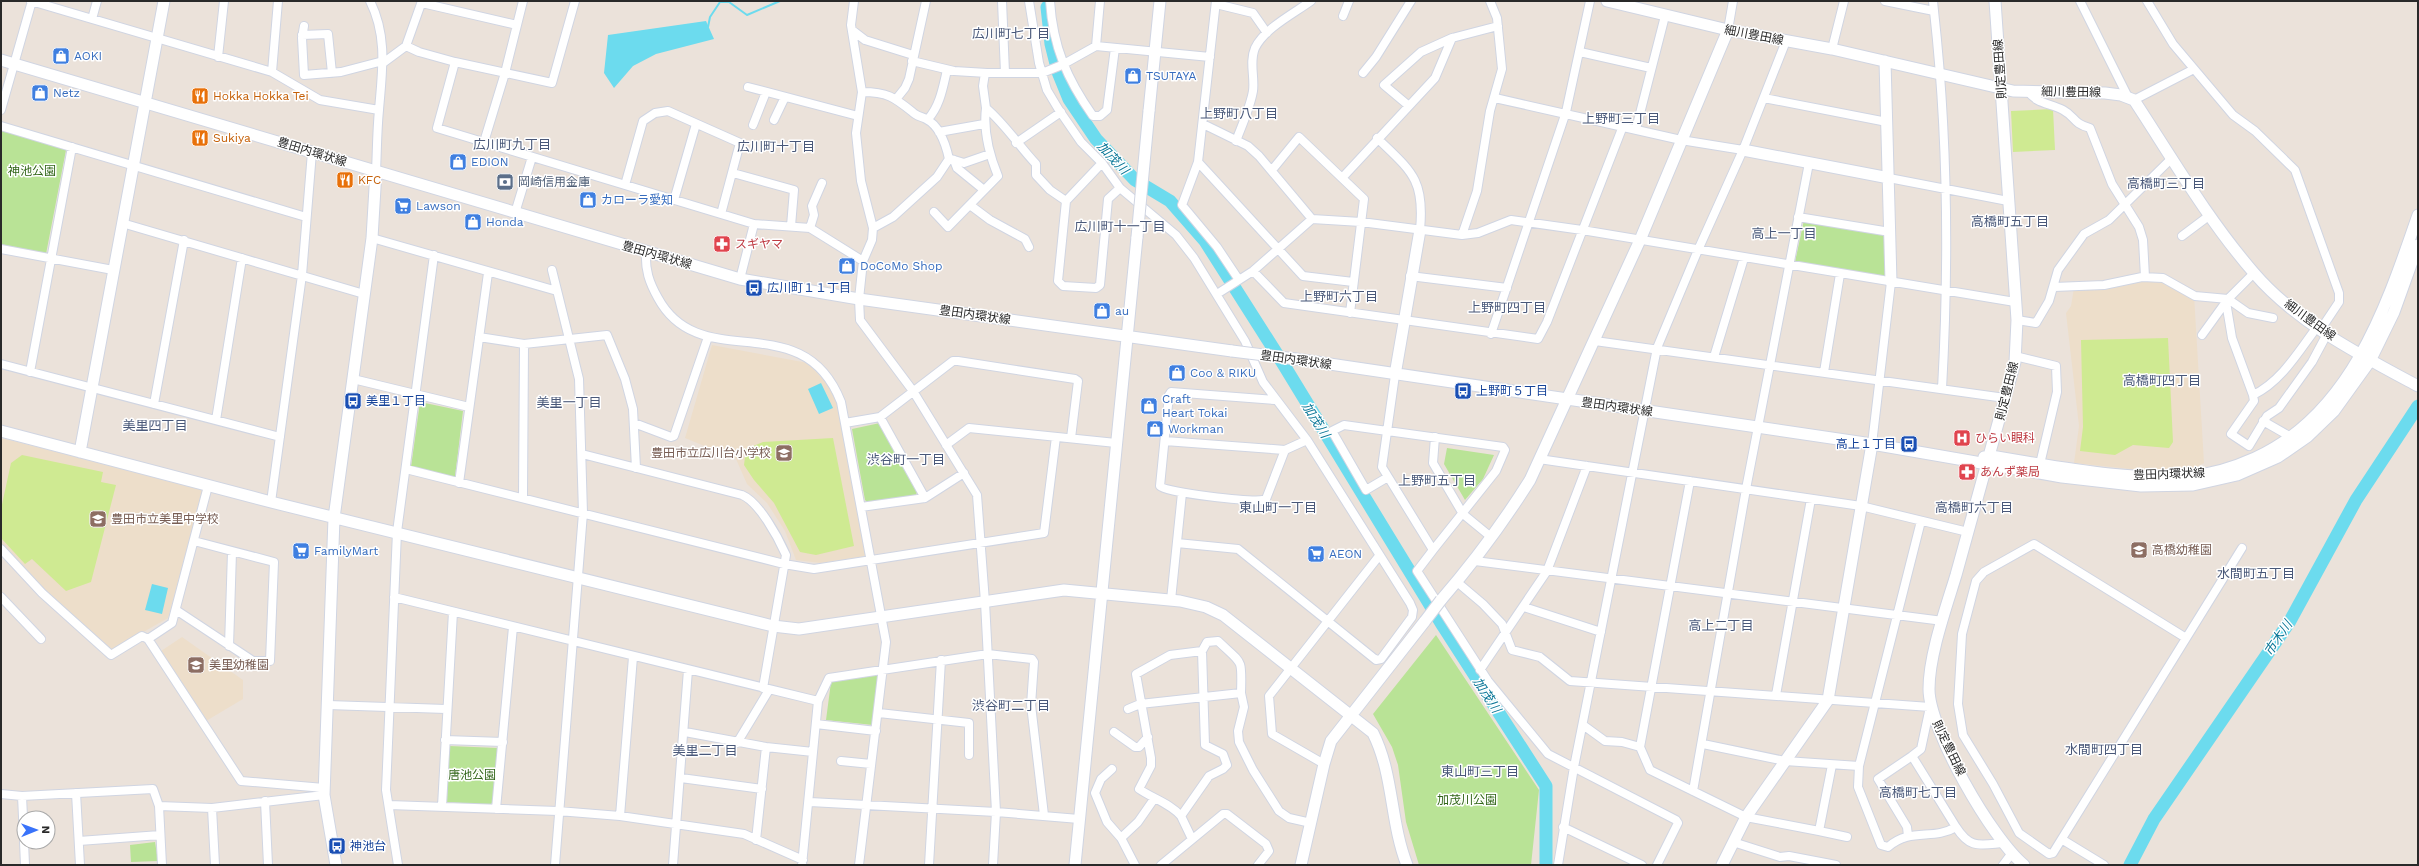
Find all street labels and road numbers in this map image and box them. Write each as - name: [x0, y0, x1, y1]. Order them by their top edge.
- street label: 細川豊田線: [1723, 22, 1785, 48]
- street label: 則定豊田線: [1991, 39, 2009, 99]
- street label: 細川豊田線: [2041, 84, 2101, 100]
- street label: 豊田内環状線: [276, 135, 348, 169]
- street label: 豊田内環状線: [620, 238, 694, 272]
- street label: 細川豊田線: [2282, 297, 2338, 343]
- street label: 豊田内環状線: [938, 303, 1012, 327]
- street label: 豊田内環状線: [1259, 348, 1333, 372]
- street label: 則定豊田線: [1993, 360, 2021, 422]
- street label: 豊田内環状線: [1580, 395, 1654, 419]
- street label: 豊田内環状線: [2133, 466, 2205, 482]
- street label: 則定豊田線: [1930, 718, 1968, 778]

